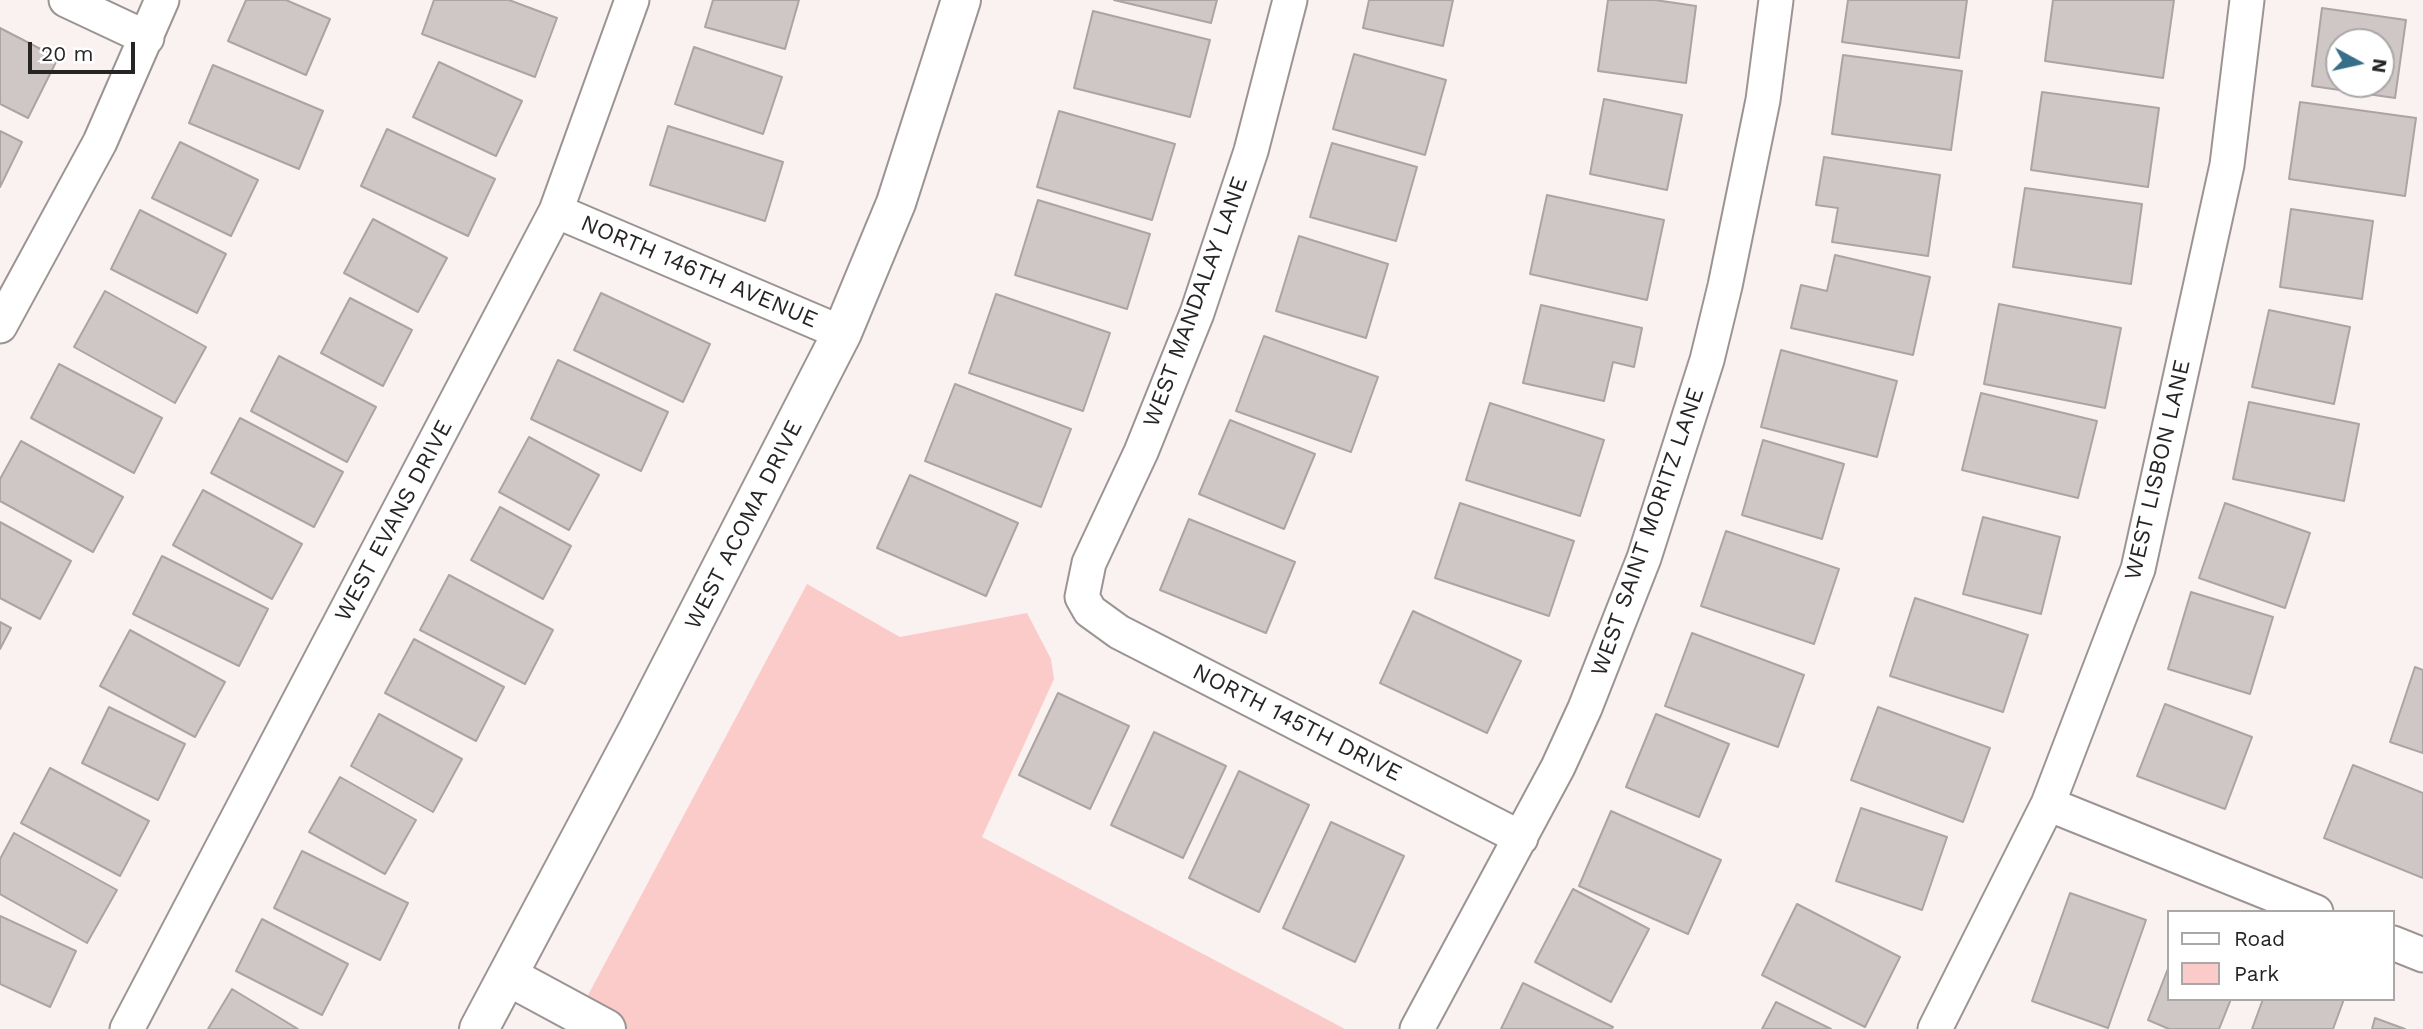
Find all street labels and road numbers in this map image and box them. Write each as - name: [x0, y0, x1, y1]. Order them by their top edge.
- street label: WEST MANDALAY LANE: [1138, 173, 1254, 431]
- street label: NORTH 146TH AVENUE: [577, 210, 821, 334]
- street label: WEST LISBON LANE: [2119, 357, 2197, 583]
- street label: WEST SAINT MORITZ LANE: [1586, 384, 1710, 680]
- street label: WEST EVANS DRIVE: [329, 416, 459, 626]
- street label: WEST ACOMA DRIVE: [679, 416, 809, 634]
- street label: NORTH 145TH DRIVE: [1188, 658, 1406, 788]

